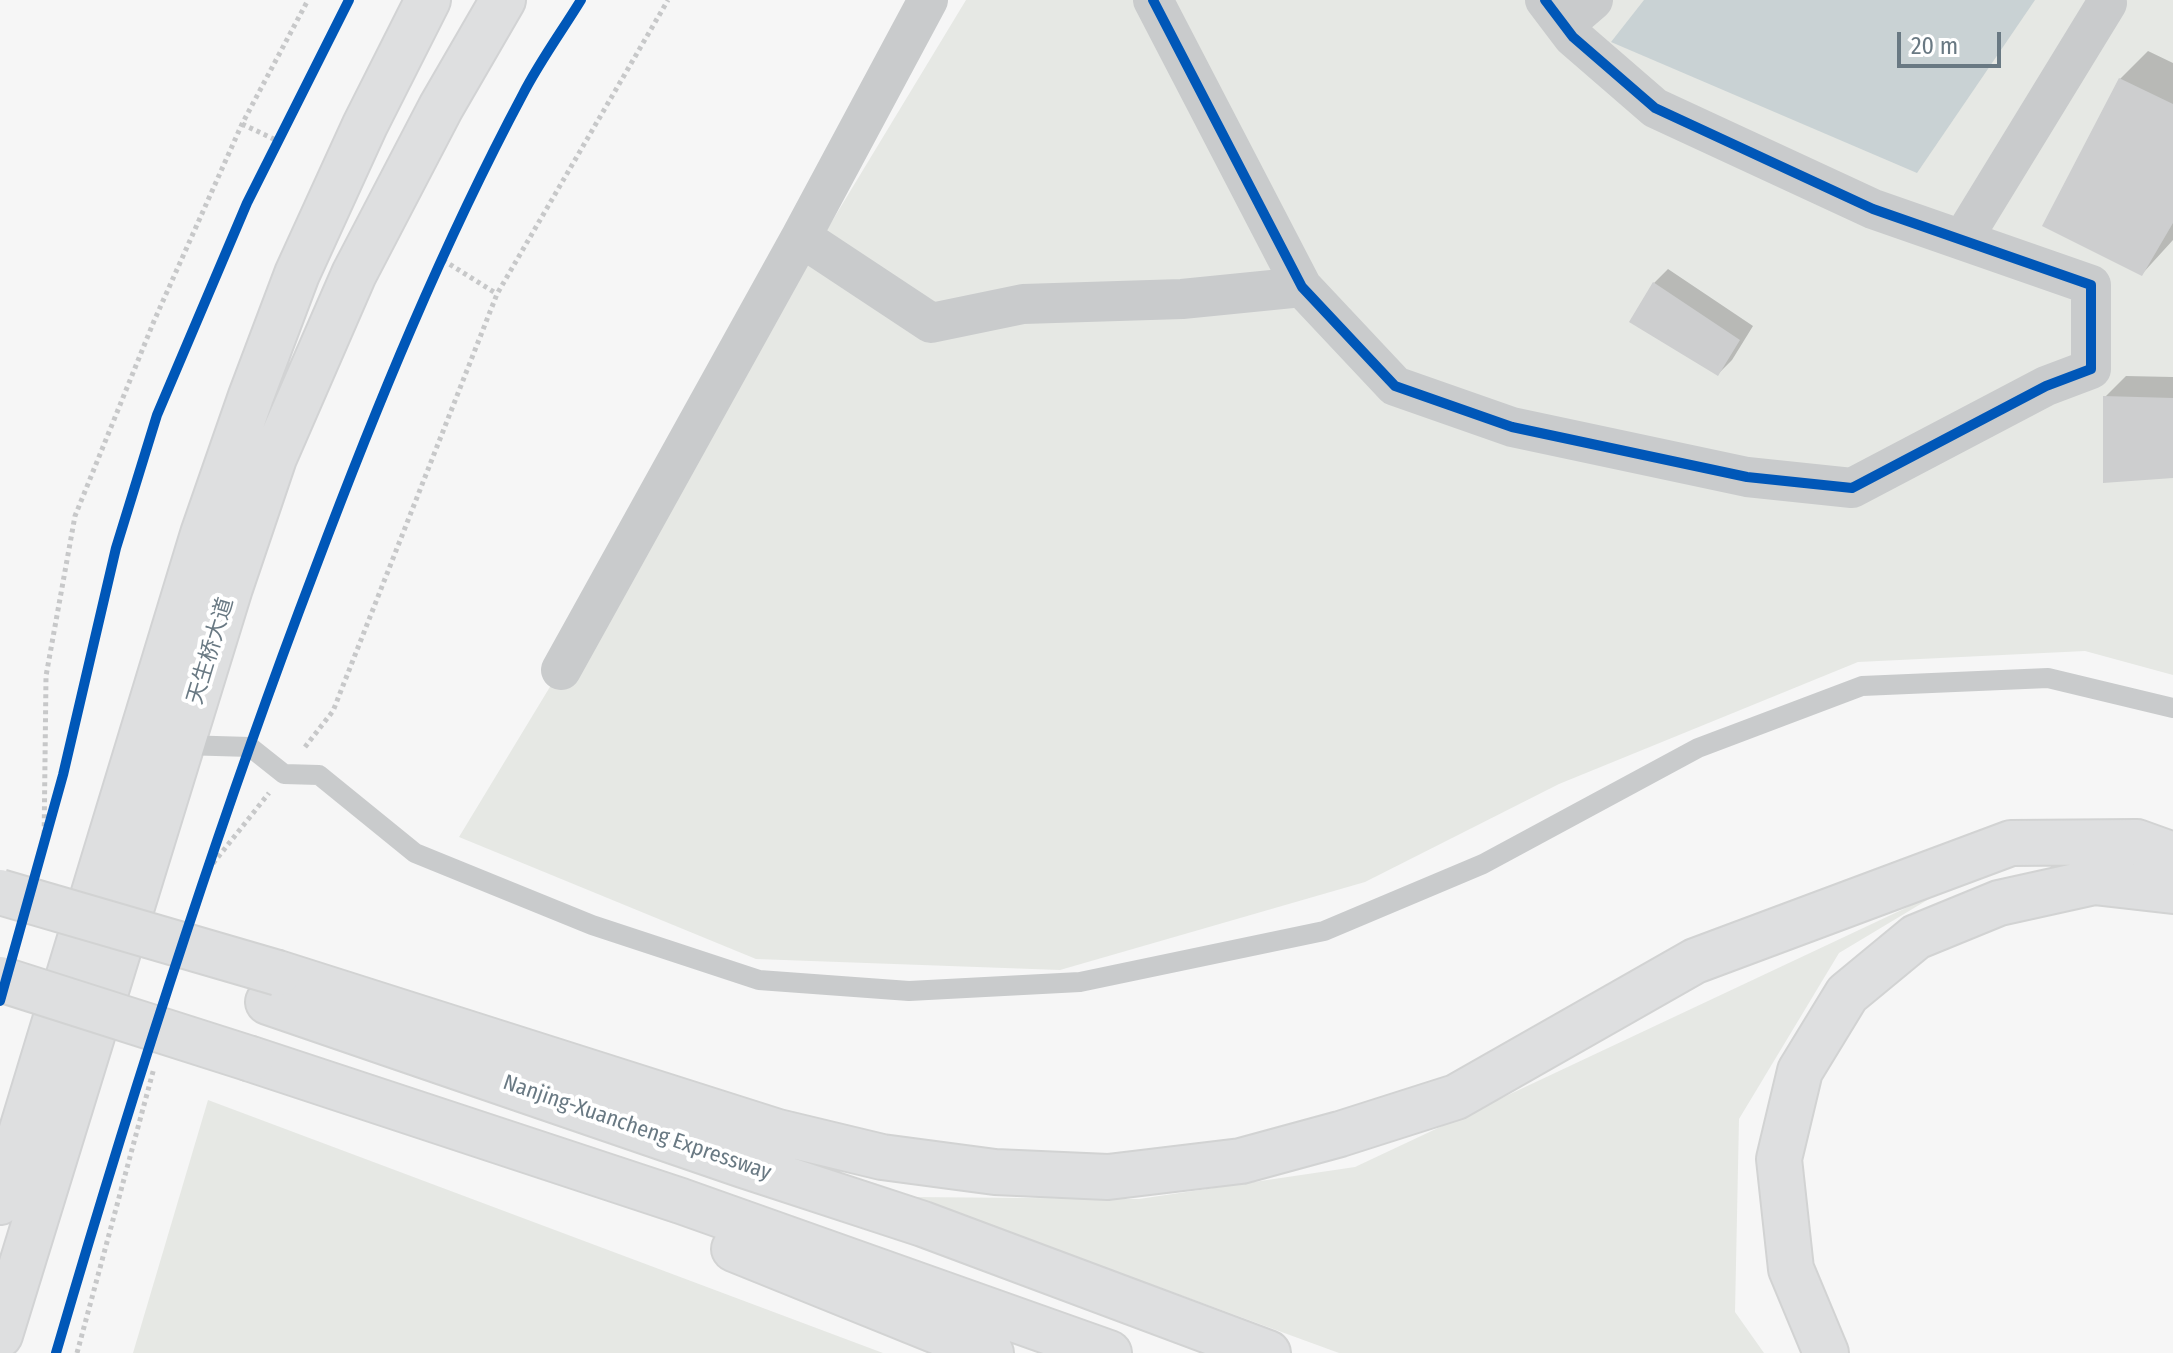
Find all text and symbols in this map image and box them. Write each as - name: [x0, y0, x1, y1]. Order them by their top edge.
- scale bar: [1901, 16, 2005, 66]
- text: 20 m: [1911, 32, 1958, 60]
- street label: 天生桥大道: [182, 595, 240, 707]
- street label: Nanjing-Xuancheng Expressway: [500, 1070, 774, 1186]

